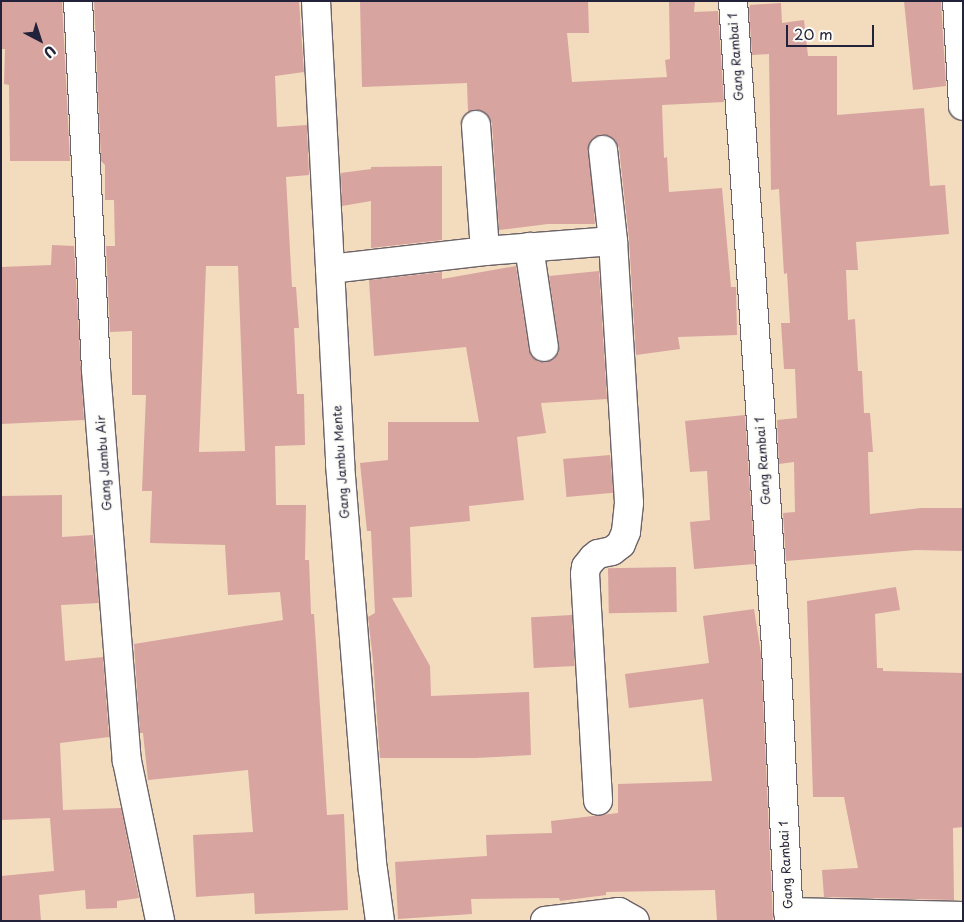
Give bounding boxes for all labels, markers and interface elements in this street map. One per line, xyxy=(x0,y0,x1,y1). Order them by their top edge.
street label: Gang Rambai 1 xyxy=(726,12,746,102)
north arrow xyxy=(15,15,65,65)
scale bar xyxy=(789,15,876,47)
text: 20 m xyxy=(794,22,833,45)
text: U xyxy=(39,40,61,63)
street label: Gang Jambu Mente xyxy=(330,404,352,520)
street label: Gang Jambu Air xyxy=(93,415,115,511)
street label: Gang Rambai 1 xyxy=(753,416,773,506)
street label: Gang Rambai 1 xyxy=(776,820,796,910)

